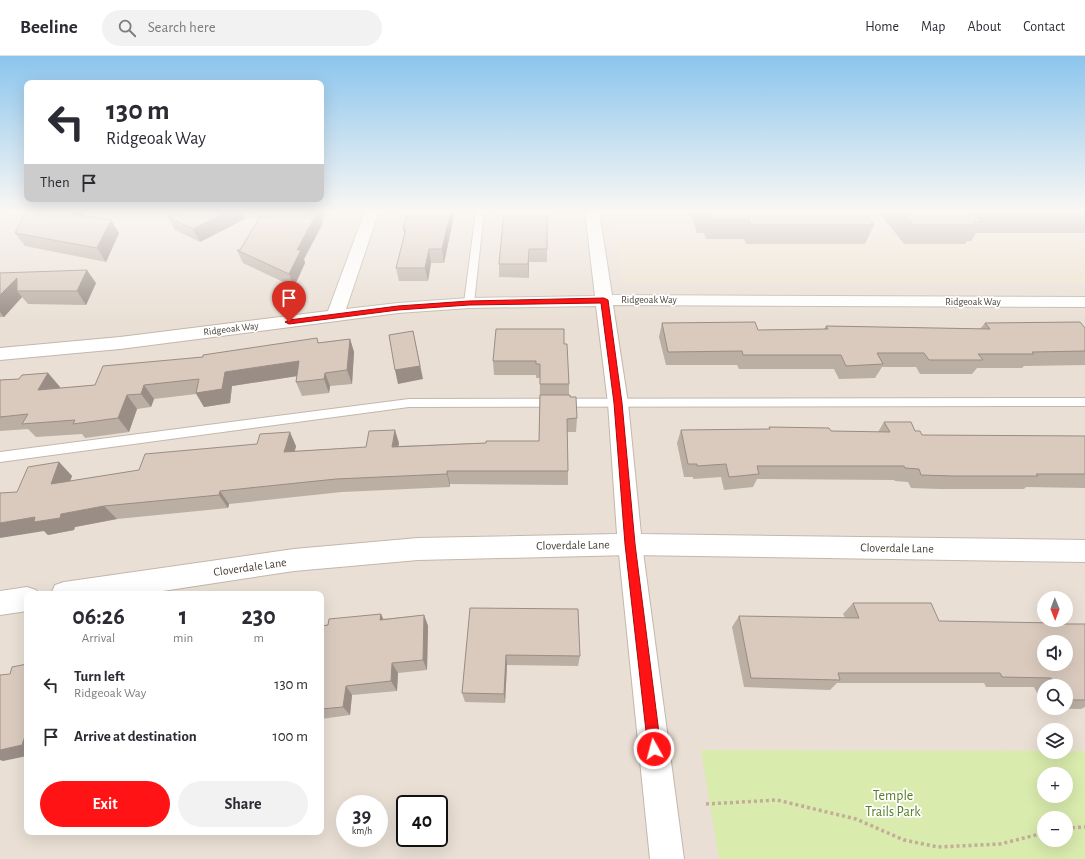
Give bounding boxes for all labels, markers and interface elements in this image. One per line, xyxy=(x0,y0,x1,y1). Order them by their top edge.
search box xyxy=(102,10,382,46)
icon: search xyxy=(116,17,138,39)
text: Beeline xyxy=(20,18,78,37)
text: Search here xyxy=(148,20,216,35)
text: Home xyxy=(865,20,899,34)
text: Map xyxy=(921,20,945,34)
text: About xyxy=(967,20,1001,34)
text: Contact xyxy=(1023,20,1065,34)
icon: left xyxy=(40,96,92,148)
text: 130 m xyxy=(106,97,170,125)
text: Ridgeoak Way xyxy=(106,130,206,148)
icon: arrive xyxy=(78,172,100,194)
text: Then xyxy=(40,175,70,190)
pin xyxy=(272,281,306,322)
icon: arrive xyxy=(278,287,300,309)
street label: Ridgeoak Way xyxy=(621,295,677,305)
street label: Ridgeoak Way xyxy=(945,297,1001,307)
street label: Ridgeoak Way xyxy=(203,321,260,337)
street label: Cloverdale Lane xyxy=(536,538,610,552)
street label: Cloverdale Lane xyxy=(860,541,934,555)
street label: Cloverdale Lane xyxy=(213,556,287,578)
north arrow xyxy=(1037,591,1073,627)
map controls xyxy=(1037,591,1073,847)
text: 06:26 xyxy=(72,605,125,629)
text: 1 xyxy=(179,605,187,629)
text: 230 xyxy=(242,605,276,629)
text: Arrival xyxy=(82,632,115,645)
text: min xyxy=(173,632,193,645)
text: m xyxy=(253,632,264,645)
button: sound xyxy=(1037,635,1073,671)
text: Turn left xyxy=(74,669,125,684)
icon: left xyxy=(40,674,62,696)
text: 130 m xyxy=(274,677,308,692)
button: search xyxy=(1037,679,1073,715)
text: Ridgeoak Way xyxy=(74,687,146,700)
button: layers xyxy=(1037,723,1073,759)
icon: arrive xyxy=(40,726,62,748)
position arrow xyxy=(633,728,675,770)
text: Arrive at destination xyxy=(74,729,197,744)
text: 100 m xyxy=(273,729,308,744)
button: + xyxy=(1037,767,1073,803)
button: Exit xyxy=(40,781,170,827)
button: Share xyxy=(178,781,308,827)
park label: Temple Trails Park xyxy=(865,789,921,819)
speed limit sign: 40 xyxy=(396,795,448,847)
text: 39 xyxy=(353,806,371,826)
button: − xyxy=(1037,811,1073,847)
text: km/h xyxy=(352,826,372,836)

